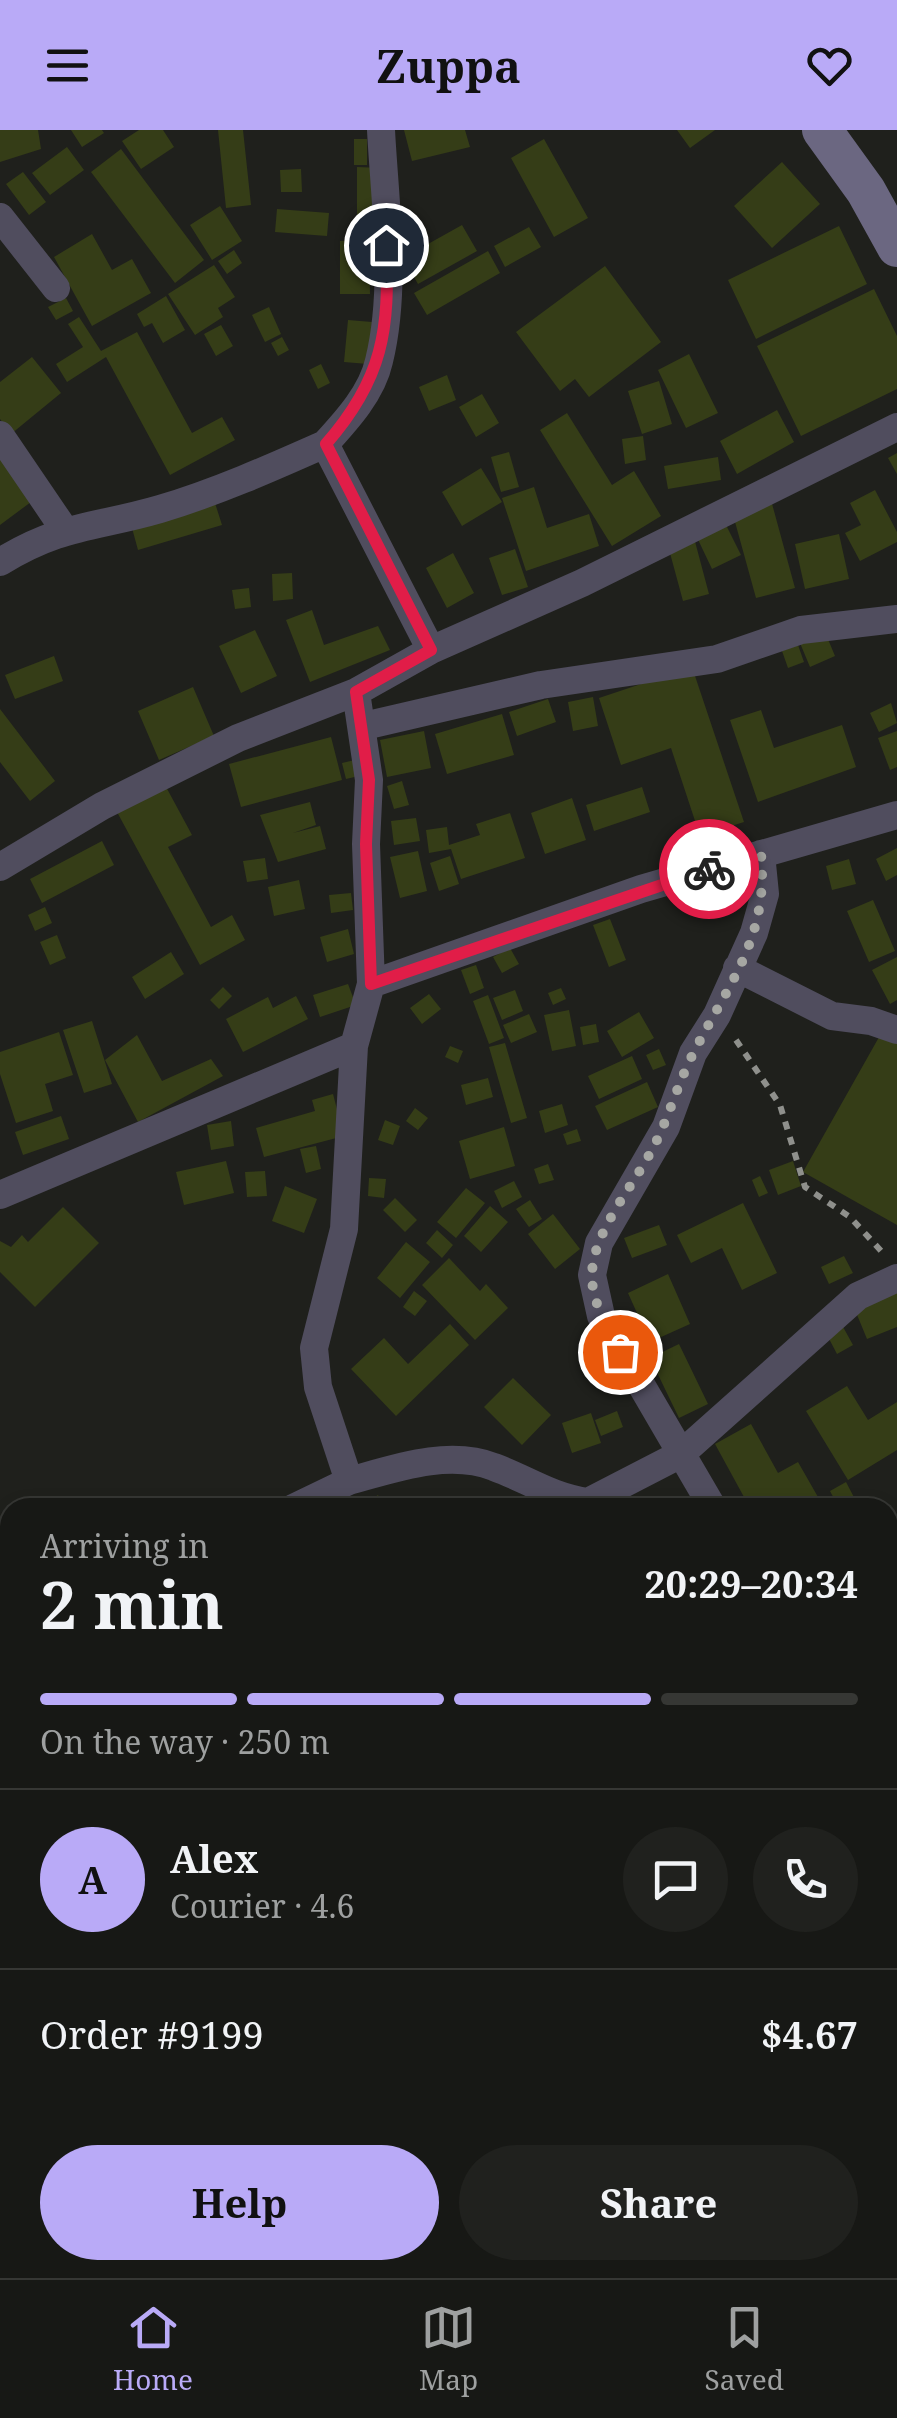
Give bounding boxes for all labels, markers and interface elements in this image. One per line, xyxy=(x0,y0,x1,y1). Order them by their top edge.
text: Zuppa xyxy=(376,35,521,96)
icon: menu xyxy=(40,38,95,93)
icon: heart xyxy=(802,38,857,93)
pin xyxy=(344,203,429,288)
icon: home xyxy=(359,218,414,273)
courier xyxy=(659,819,759,919)
icon: bike xyxy=(682,842,737,897)
pin xyxy=(578,1310,663,1395)
icon: bag xyxy=(593,1325,648,1380)
text: Arriving in xyxy=(40,1524,209,1567)
text: 20:29–20:34 xyxy=(644,1557,858,1609)
text: 2 min xyxy=(40,1560,224,1648)
text: On the way · 250 m xyxy=(40,1720,330,1763)
button: chat xyxy=(623,1827,728,1932)
button: phone xyxy=(753,1827,858,1932)
text: Alex xyxy=(170,1832,258,1884)
text: A xyxy=(78,1853,107,1905)
text: Courier · 4.6 xyxy=(170,1884,354,1927)
text: Order #9199 xyxy=(40,2008,264,2060)
text: $4.67 xyxy=(761,2008,858,2060)
button: Help xyxy=(40,2145,439,2260)
button: Share xyxy=(459,2145,858,2260)
tab: Home xyxy=(113,2300,193,2398)
tab: Map xyxy=(419,2300,478,2398)
tab: Saved xyxy=(705,2300,784,2398)

